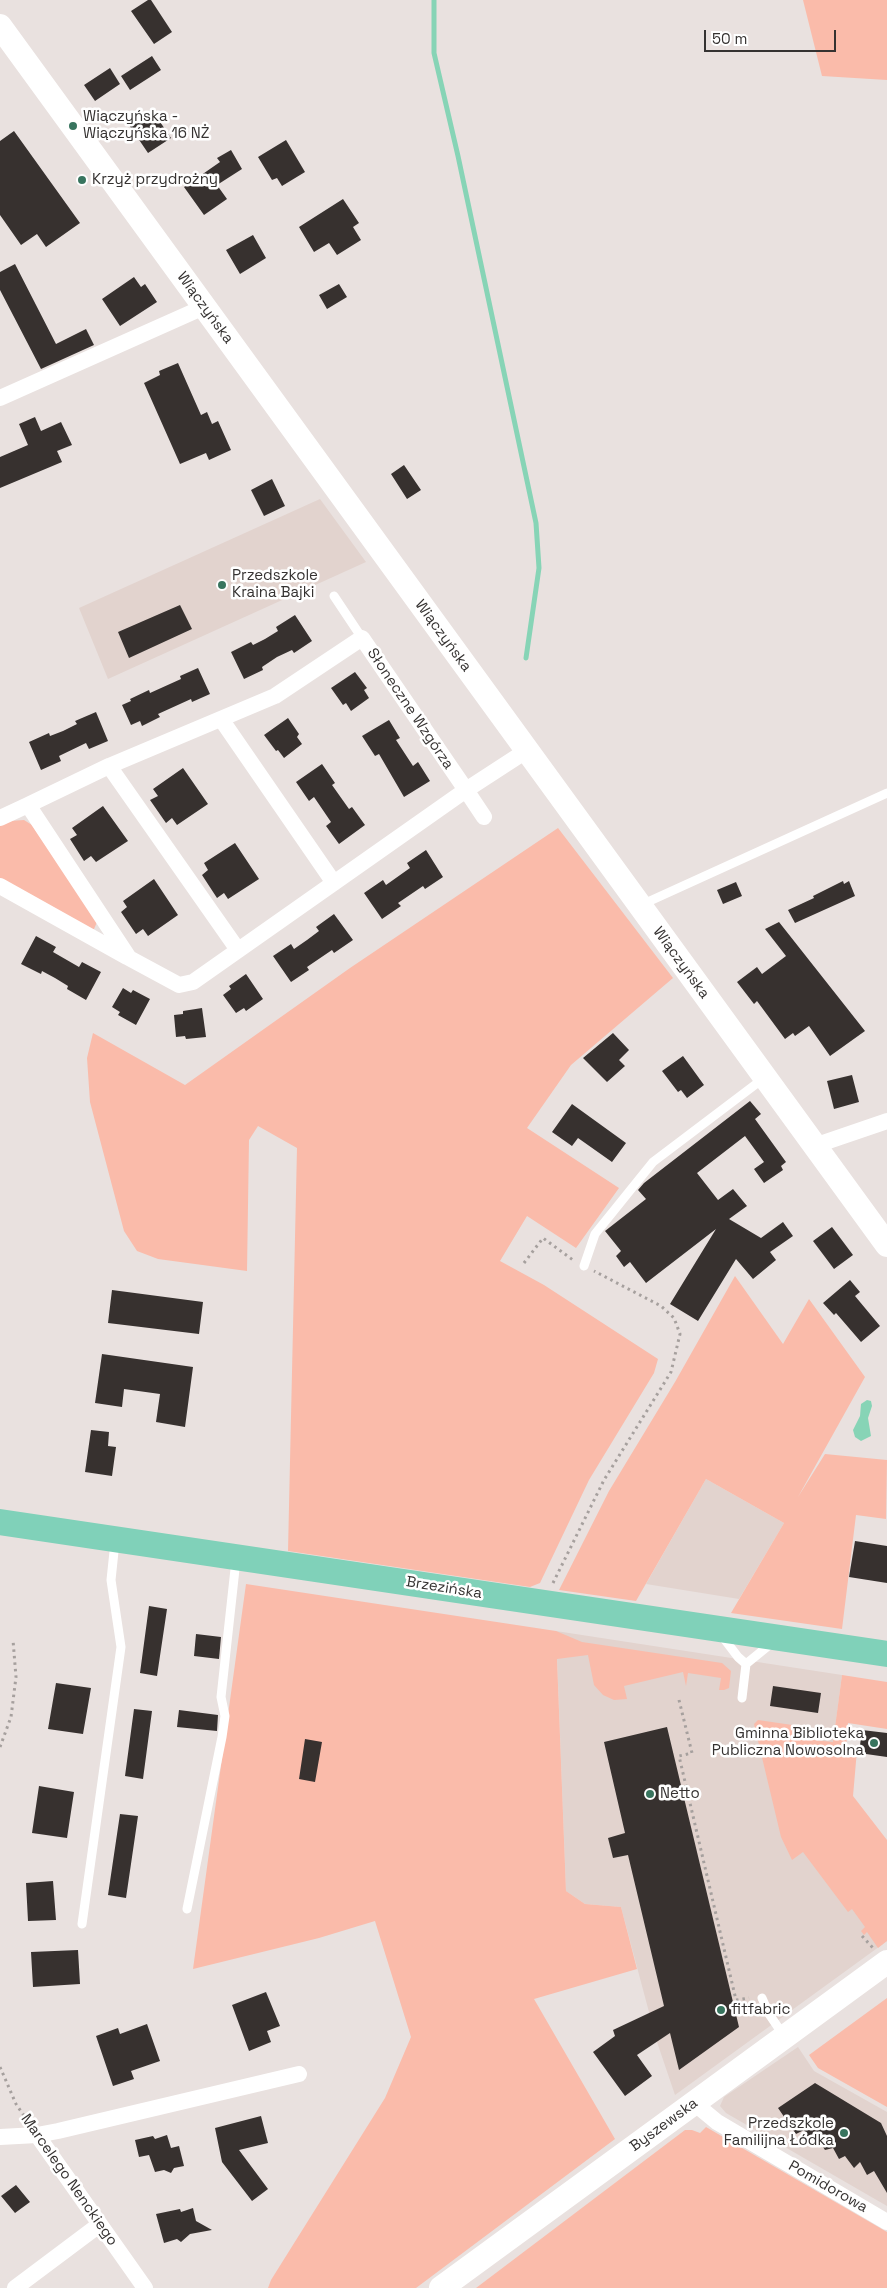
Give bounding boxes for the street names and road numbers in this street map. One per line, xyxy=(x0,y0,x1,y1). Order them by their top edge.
street label: Wiączyńska xyxy=(173,269,237,347)
street label: Wiączyńska xyxy=(411,597,475,675)
street label: Słoneczne Wzgórza xyxy=(363,645,457,773)
street label: Wiączyńska xyxy=(649,924,713,1002)
street label: Brzezińska xyxy=(405,1573,483,1603)
street label: Byszewska xyxy=(627,2094,701,2156)
street label: Marcelego Nenckiego xyxy=(17,2111,121,2249)
street label: Pomidorowa xyxy=(785,2157,871,2217)

